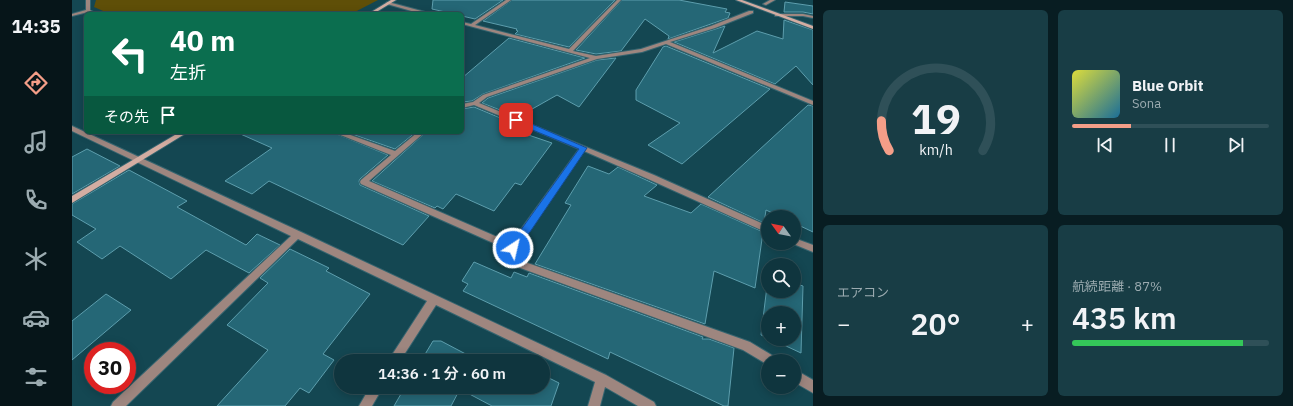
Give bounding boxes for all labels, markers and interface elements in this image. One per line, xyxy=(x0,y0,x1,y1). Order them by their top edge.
text: 14:35 xyxy=(11,15,61,38)
text: 40 m xyxy=(170,22,235,59)
icon: left xyxy=(104,28,156,80)
text: 左折 xyxy=(170,61,206,84)
icon: directions xyxy=(22,69,50,97)
text: Blue Orbit xyxy=(1132,76,1203,95)
text: 19 xyxy=(911,90,960,144)
text: Sona xyxy=(1132,95,1161,112)
pin xyxy=(499,103,533,137)
icon: arrive xyxy=(157,104,179,126)
text: その先 xyxy=(104,107,149,126)
icon: arrive xyxy=(505,109,527,131)
icon: music xyxy=(22,128,50,156)
icon: previous xyxy=(1094,134,1116,156)
icon: pause xyxy=(1159,134,1181,156)
icon: next xyxy=(1225,134,1247,156)
text: km/h xyxy=(919,139,952,158)
icon: phone xyxy=(22,186,50,214)
north arrow xyxy=(761,210,801,250)
map controls xyxy=(761,210,801,394)
position arrow xyxy=(492,227,534,269)
icon: climate xyxy=(22,245,50,273)
button: search xyxy=(761,258,801,298)
text: 航続距離 · 87% xyxy=(1072,278,1162,295)
text: エアコン xyxy=(837,284,889,301)
text: 435 km xyxy=(1072,298,1177,337)
icon: car xyxy=(22,304,50,332)
text: 20° xyxy=(910,304,961,343)
button: + xyxy=(761,306,801,346)
text: − xyxy=(837,309,850,338)
text: + xyxy=(1021,309,1034,338)
speed limit sign: 30 xyxy=(84,342,136,394)
button: − xyxy=(761,354,801,394)
icon: filters xyxy=(22,363,50,391)
text: 14:36 · 1 分 · 60 m xyxy=(378,364,506,383)

